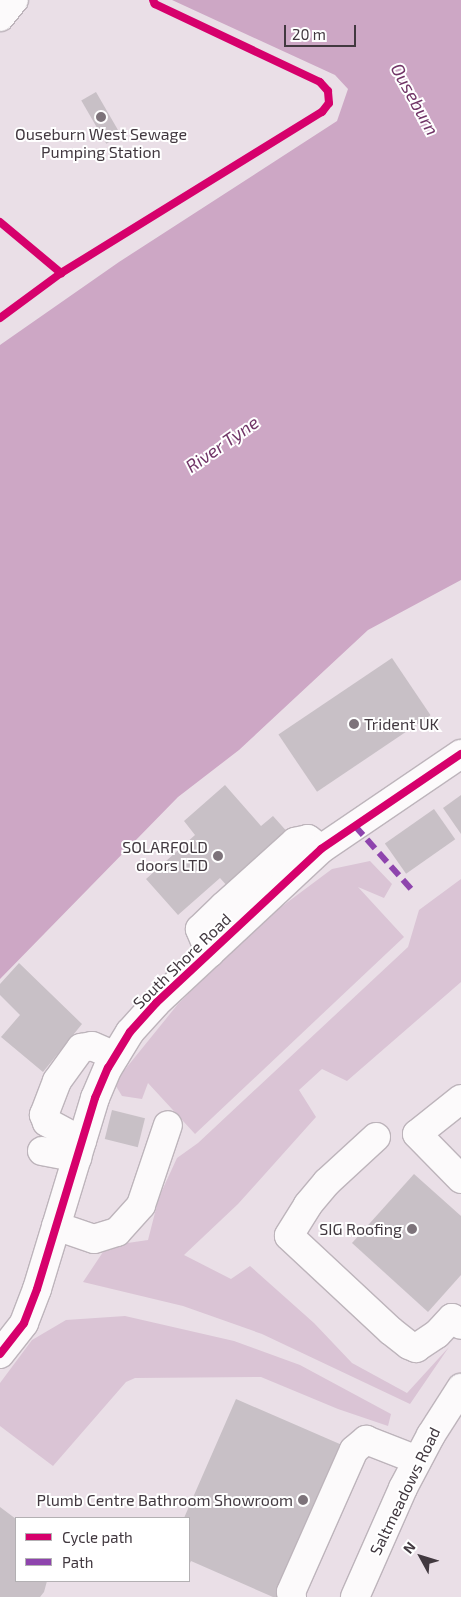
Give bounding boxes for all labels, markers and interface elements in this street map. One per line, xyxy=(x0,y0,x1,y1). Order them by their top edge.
scale bar xyxy=(286,15,358,47)
text: 20 m xyxy=(292,25,326,43)
water label: Ouseburn xyxy=(386,59,444,139)
marker: Ouseburn West Sewage Pumping Station xyxy=(95,111,107,123)
place label: Ouseburn West Sewage Pumping Station xyxy=(15,124,187,162)
water label: River Tyne xyxy=(181,411,263,477)
place label: Trident UK xyxy=(364,714,439,734)
marker: Trident UK xyxy=(348,718,360,730)
place label: SOLARFOLD doors LTD xyxy=(122,837,208,875)
marker: SOLARFOLD doors LTD xyxy=(212,850,224,862)
street label: South Shore Road xyxy=(129,909,235,1013)
place label: SIG Roofing xyxy=(319,1219,402,1239)
marker: SIG Roofing xyxy=(406,1223,418,1235)
street label: Saltmeadows Road xyxy=(366,1424,444,1558)
place label: Plumb Centre Bathroom Showroom xyxy=(37,1490,293,1510)
marker: Plumb Centre Bathroom Showroom xyxy=(297,1494,309,1506)
legend xyxy=(15,1517,190,1582)
text: Cycle path xyxy=(62,1528,133,1546)
north arrow xyxy=(396,1532,446,1582)
text: N xyxy=(399,1538,419,1557)
text: Path xyxy=(62,1553,93,1571)

